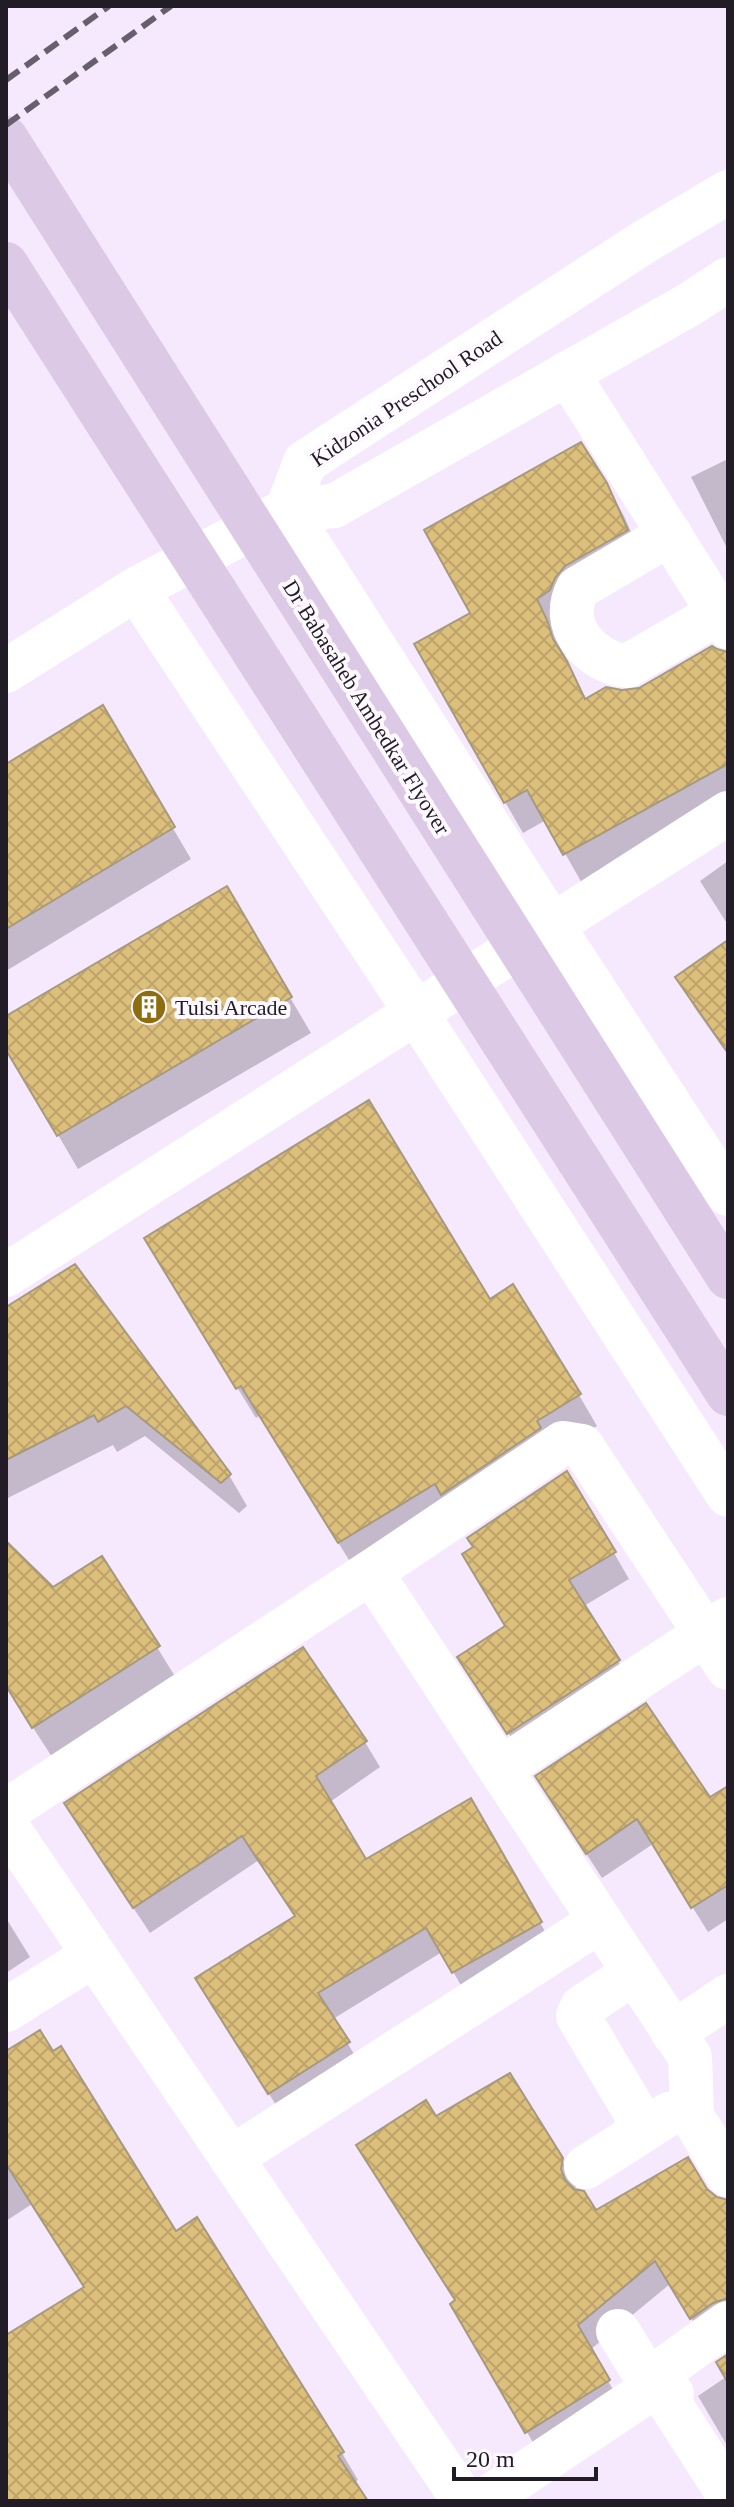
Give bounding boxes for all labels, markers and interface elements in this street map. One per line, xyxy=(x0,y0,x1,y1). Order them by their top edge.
street label: Kidzonia Preschool Road xyxy=(306,325,506,472)
street label: Dr Babasaheb Ambedkar Flyover xyxy=(278,576,456,840)
building icon: Tulsi Arcade xyxy=(130,988,168,1026)
place label: Tulsi Arcade xyxy=(175,995,287,1020)
scale bar xyxy=(454,2431,596,2481)
text: 20 m xyxy=(466,2446,515,2472)

